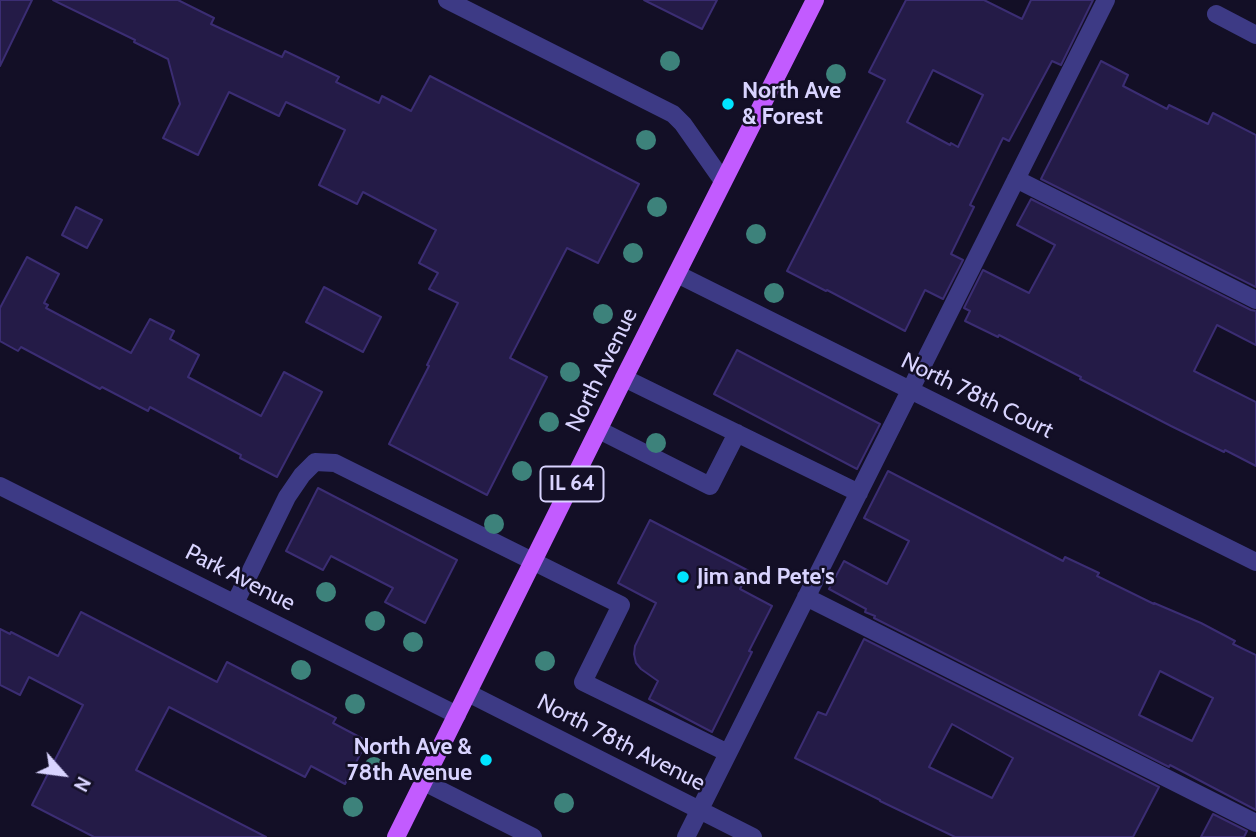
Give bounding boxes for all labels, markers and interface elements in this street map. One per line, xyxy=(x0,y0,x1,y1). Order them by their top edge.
place label: North Ave & Forest xyxy=(742,77,841,131)
marker: North Ave & Forest xyxy=(720,96,736,112)
street label: North Avenue xyxy=(560,304,644,436)
street label: North 78th Court xyxy=(897,347,1057,445)
road number: IL 64 xyxy=(540,466,604,502)
street label: Park Avenue xyxy=(180,539,300,617)
place label: Jim and Pete's xyxy=(697,563,835,591)
marker: Jim and Pete's xyxy=(675,569,691,585)
street label: North 78th Avenue xyxy=(532,689,710,797)
place label: North Ave & 78th Avenue xyxy=(347,733,472,787)
north arrow xyxy=(28,739,98,809)
marker: North Ave & 78th Avenue xyxy=(478,752,494,768)
text: N xyxy=(69,773,95,795)

